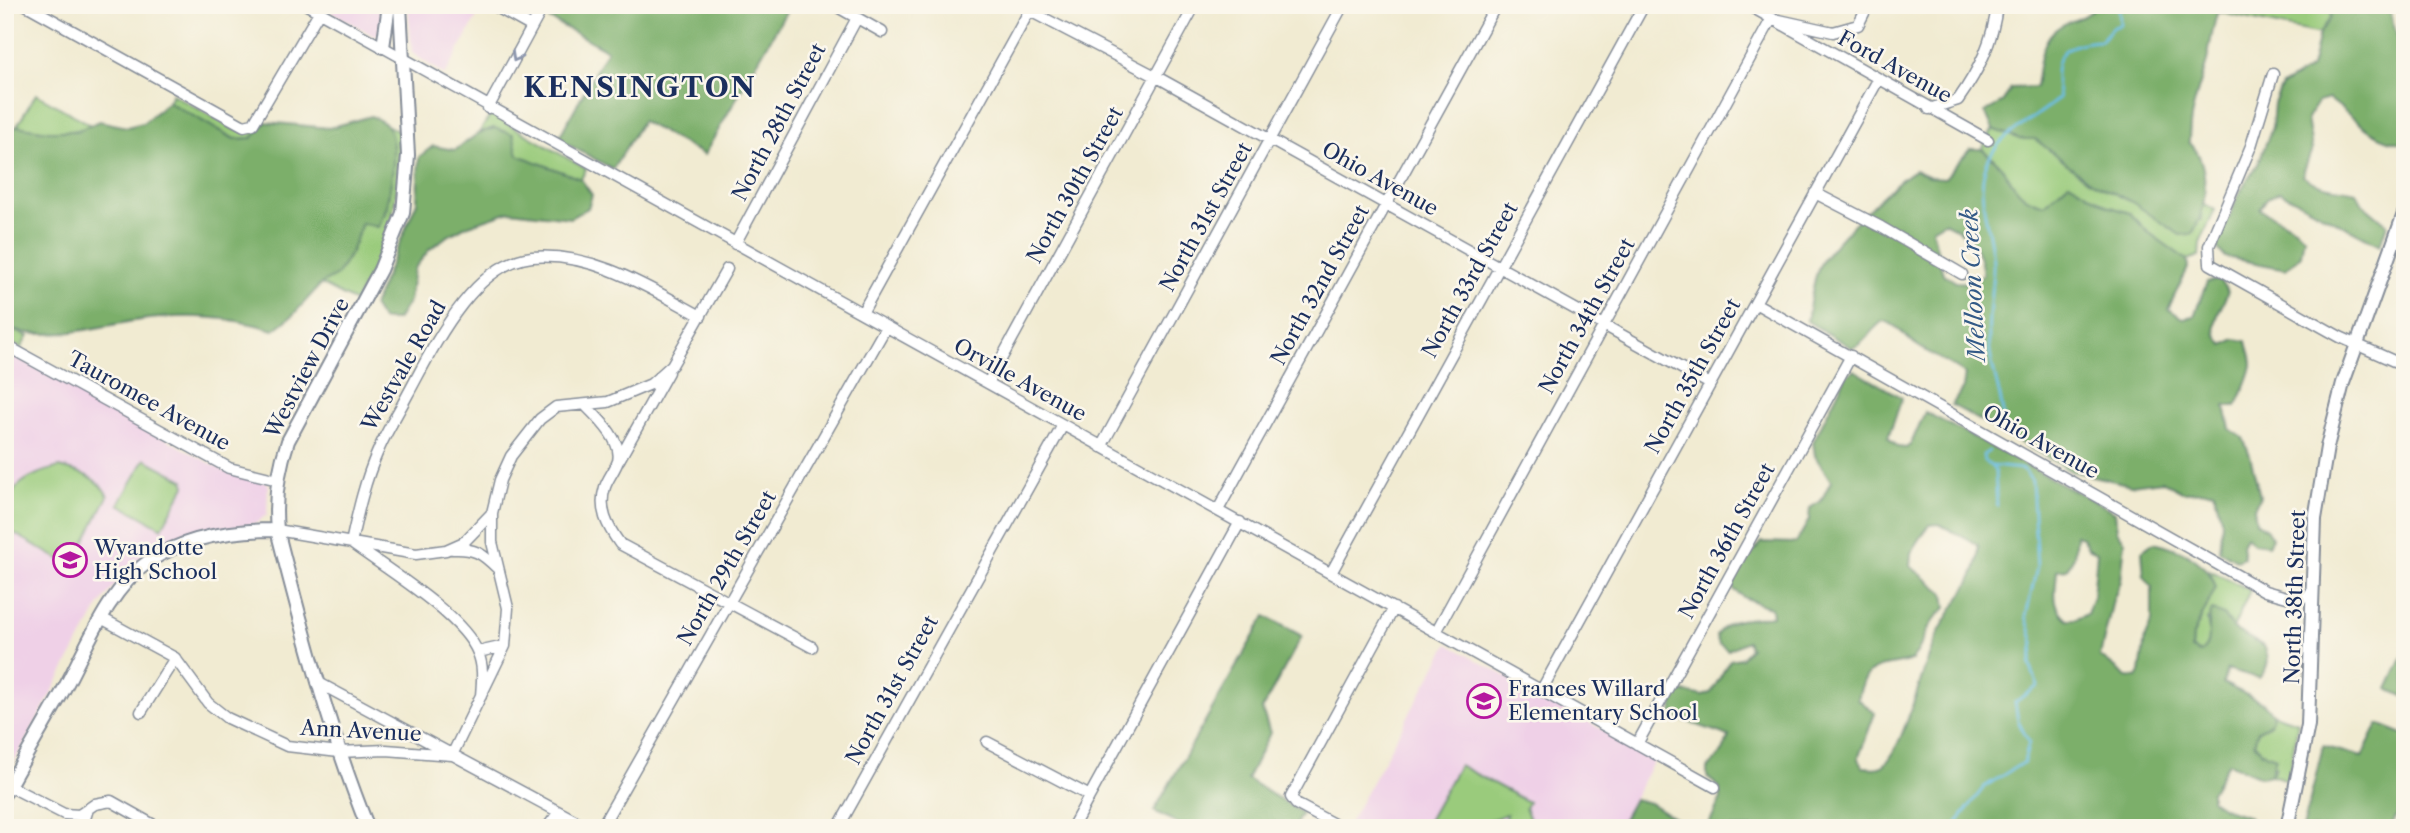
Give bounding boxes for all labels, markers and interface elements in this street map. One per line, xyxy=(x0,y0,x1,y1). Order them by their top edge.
street label: Ford Avenue xyxy=(1834,25,1957,108)
street label: North 28th Street xyxy=(726,38,831,205)
one-way arrow xyxy=(511,49,524,62)
district label: KENSINGTON xyxy=(523,70,757,104)
street label: North 30th Street xyxy=(1021,102,1128,267)
street label: Ohio Avenue xyxy=(1318,136,1443,221)
street label: North 31st Street xyxy=(1154,137,1257,296)
street label: North 33rd Street xyxy=(1416,197,1523,362)
street label: North 32nd Street xyxy=(1265,200,1374,369)
water label: Melloon Creek xyxy=(1955,208,1991,365)
street label: North 34th Street xyxy=(1533,233,1640,398)
street label: Westview Drive xyxy=(259,293,354,443)
street label: North 35th Street xyxy=(1640,293,1746,458)
street label: Westvale Road xyxy=(356,296,451,436)
street label: Orville Avenue xyxy=(950,333,1091,426)
street label: Tauromee Avenue xyxy=(64,346,235,456)
street label: Ohio Avenue xyxy=(1979,399,2104,484)
street label: North 36th Street xyxy=(1673,458,1780,623)
street label: North 29th Street xyxy=(672,485,781,650)
street label: North 38th Street xyxy=(2279,509,2310,685)
place label: Wyandotte High School xyxy=(93,535,217,584)
school or university icon: Wyandotte High School xyxy=(51,541,89,579)
street label: North 31st Street xyxy=(840,610,943,769)
place label: Frances Willard Elementary School xyxy=(1508,676,1698,725)
school or university icon: Frances Willard Elementary School xyxy=(1465,682,1503,720)
street label: Ann Avenue xyxy=(299,715,422,746)

